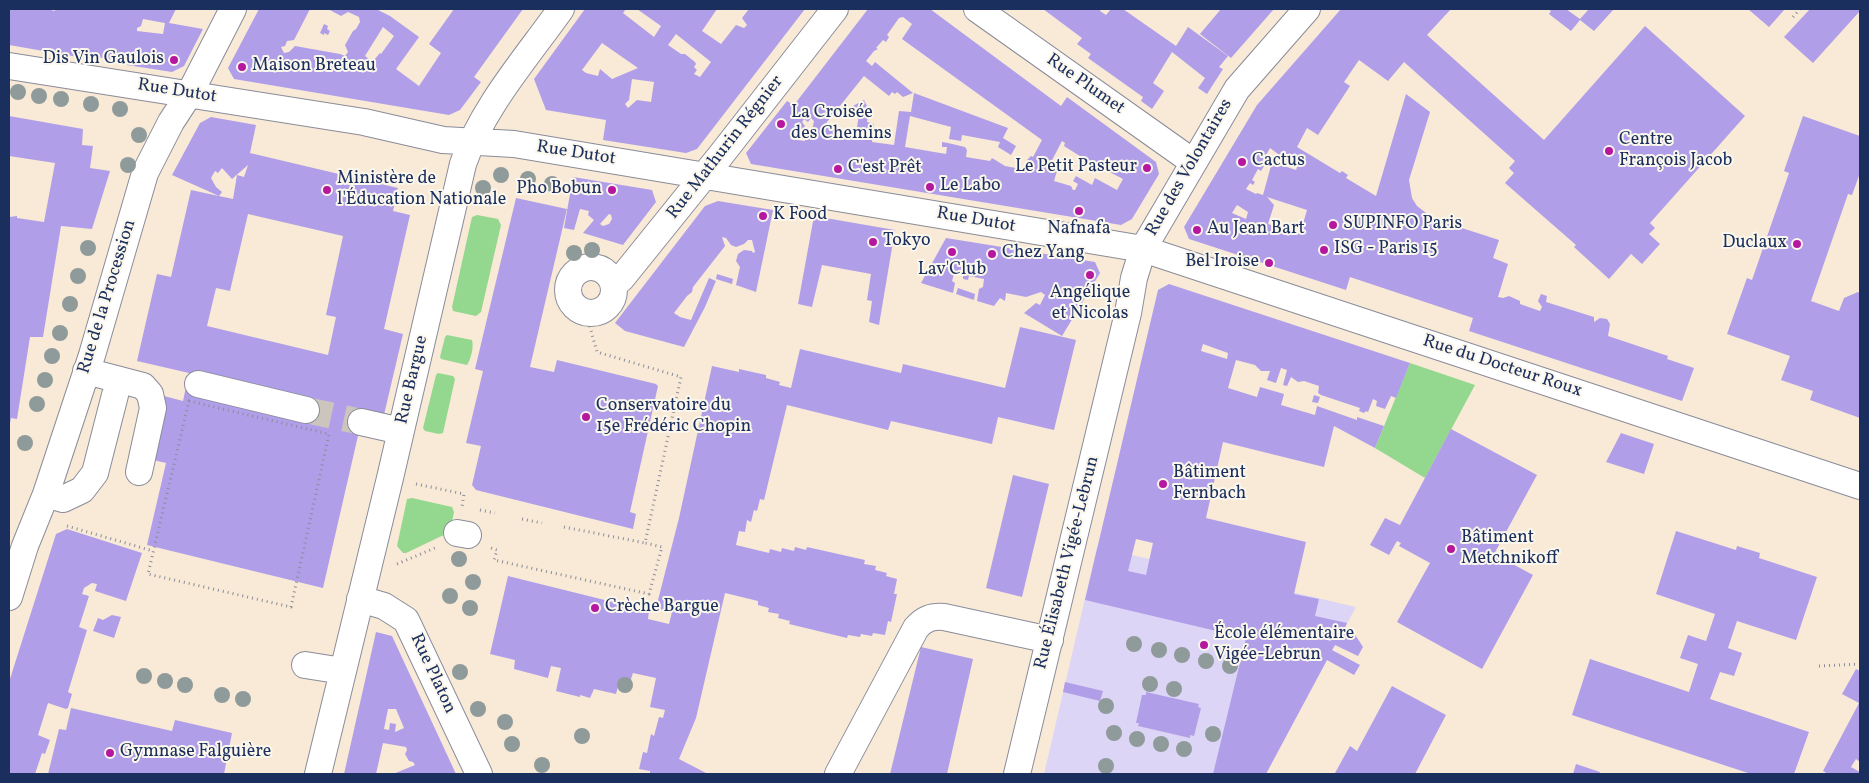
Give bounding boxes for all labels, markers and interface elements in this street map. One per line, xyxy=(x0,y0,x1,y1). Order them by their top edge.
place label: Dis Vin Gaulois xyxy=(43,49,164,71)
street label: Rue Plumet xyxy=(1041,50,1129,120)
marker: Dis Vin Gaulois xyxy=(168,54,180,66)
place label: Maison Breteau xyxy=(252,56,376,78)
marker: Maison Breteau xyxy=(236,61,248,73)
street label: Rue Mathurin Régnier xyxy=(663,72,789,224)
street label: Rue Dutot xyxy=(136,75,218,109)
street label: Rue des Volontaires xyxy=(1142,96,1238,240)
place label: La Croisée des Chemins xyxy=(791,103,892,146)
marker: La Croisée des Chemins xyxy=(775,118,787,130)
place label: Centre François Jacob xyxy=(1619,130,1732,172)
street label: Rue Dutot xyxy=(535,137,617,171)
marker: Centre François Jacob xyxy=(1603,145,1615,157)
place label: Cactus xyxy=(1252,151,1305,173)
marker: Cactus xyxy=(1236,156,1248,168)
place label: Le Petit Pasteur xyxy=(1015,157,1137,179)
place label: C'est Prêt xyxy=(848,158,922,180)
marker: Le Petit Pasteur xyxy=(1141,162,1153,174)
marker: C'est Prêt xyxy=(832,163,844,175)
place label: Ministère de l'Éducation Nationale xyxy=(337,169,506,212)
place label: Le Labo xyxy=(940,176,1001,198)
place label: Pho Bobun xyxy=(516,179,602,201)
marker: Le Labo xyxy=(924,181,936,193)
marker: Ministère de l'Éducation Nationale xyxy=(321,184,333,196)
marker: Pho Bobun xyxy=(606,184,618,196)
street label: Rue Dutot xyxy=(935,203,1017,239)
place label: K Food xyxy=(773,205,827,227)
marker: Nafnafa xyxy=(1073,205,1085,217)
marker: K Food xyxy=(757,210,769,222)
place label: SUPINFO Paris xyxy=(1343,214,1462,236)
street label: Rue de la Procession xyxy=(74,217,142,377)
place label: Nafnafa xyxy=(1047,219,1111,241)
place label: Au Jean Bart xyxy=(1207,219,1305,241)
marker: SUPINFO Paris xyxy=(1327,219,1339,231)
marker: Au Jean Bart xyxy=(1191,224,1203,236)
place label: Tokyo xyxy=(883,231,931,253)
place label: Duclaux xyxy=(1722,233,1787,255)
marker: Tokyo xyxy=(867,236,879,248)
marker: Duclaux xyxy=(1791,238,1803,250)
place label: ISG - Paris 15 xyxy=(1334,239,1438,261)
place label: Chez Yang xyxy=(1002,243,1085,265)
marker: ISG - Paris 15 xyxy=(1318,244,1330,256)
marker: Lav'Club xyxy=(946,246,958,258)
marker: Chez Yang xyxy=(986,248,998,260)
place label: Bel Iroise xyxy=(1185,252,1259,274)
marker: Bel Iroise xyxy=(1263,257,1275,269)
place label: Lav'Club xyxy=(918,260,986,282)
marker: Angélique et Nicolas xyxy=(1084,269,1096,281)
place label: Angélique et Nicolas xyxy=(1050,283,1130,326)
street label: Rue du Docteur Roux xyxy=(1420,331,1584,403)
street label: Rue Bargue xyxy=(392,334,434,426)
place label: Conservatoire du 15e Frédéric Chopin xyxy=(596,396,751,438)
marker: Conservatoire du 15e Frédéric Chopin xyxy=(580,411,592,423)
street label: Rue Élisabeth Vigée-Lebrun xyxy=(1031,454,1105,672)
place label: Bâtiment Fernbach xyxy=(1173,463,1246,506)
marker: Bâtiment Fernbach xyxy=(1157,478,1169,490)
place label: Bâtiment Metchnikoff xyxy=(1461,528,1558,570)
marker: Bâtiment Metchnikoff xyxy=(1445,543,1457,555)
place label: Crèche Bargue xyxy=(605,597,719,619)
marker: Crèche Bargue xyxy=(589,602,601,614)
place label: École élémentaire Vigée-Lebrun xyxy=(1214,624,1354,666)
street label: Rue Platon xyxy=(404,631,460,717)
marker: École élémentaire Vigée-Lebrun xyxy=(1198,639,1210,651)
place label: Gymnase Falguière xyxy=(120,742,271,764)
marker: Gymnase Falguière xyxy=(104,747,116,759)

